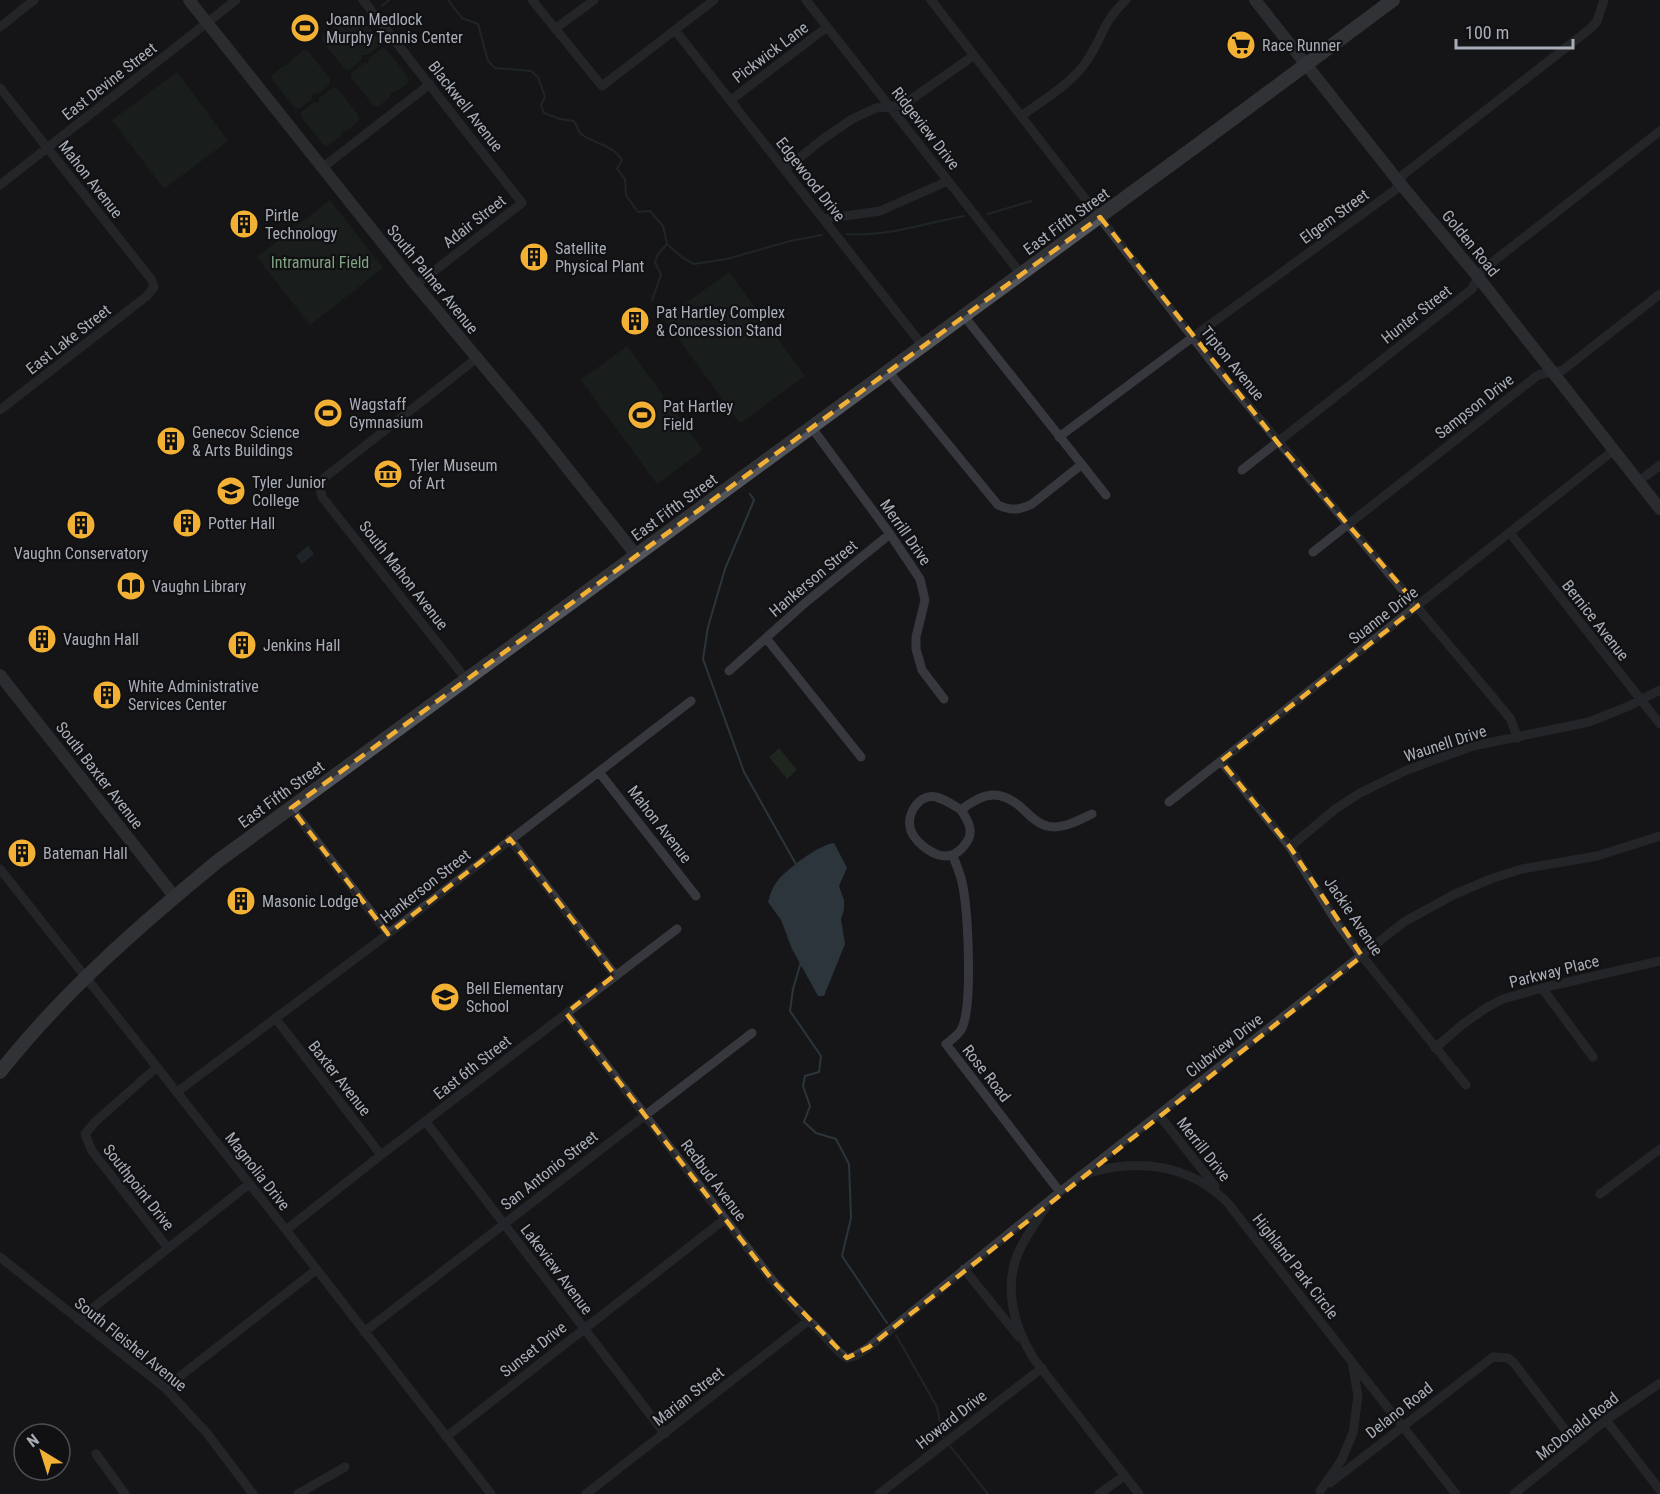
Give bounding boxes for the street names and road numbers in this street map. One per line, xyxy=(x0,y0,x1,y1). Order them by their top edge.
street label: Pickwick Lane xyxy=(729,18,812,87)
street label: East Devine Street xyxy=(58,38,161,124)
street label: Blackwell Avenue xyxy=(424,57,507,155)
street label: Ridgeview Drive xyxy=(888,83,964,173)
street label: Edgewood Drive xyxy=(772,134,849,225)
street label: Mahon Avenue xyxy=(54,137,127,222)
street label: East Fifth Street xyxy=(1020,184,1113,259)
street label: Elgem Street xyxy=(1296,185,1373,248)
street label: Adair Street xyxy=(439,191,510,252)
street label: Golden Road xyxy=(1438,206,1503,280)
street label: South Palmer Avenue xyxy=(383,221,482,338)
street label: Hunter Street xyxy=(1377,281,1455,348)
street label: East Lake Street xyxy=(22,300,115,378)
street label: Tipton Avenue xyxy=(1197,322,1268,404)
street label: Sampson Drive xyxy=(1431,370,1517,443)
street label: East Fifth Street xyxy=(628,470,721,545)
street label: Merrill Drive xyxy=(876,496,935,569)
street label: South Mahon Avenue xyxy=(355,517,452,634)
street label: Hankerson Street xyxy=(765,536,861,621)
street label: Bernice Avenue xyxy=(1558,576,1633,664)
street label: Suanne Drive xyxy=(1345,583,1422,648)
street label: South Baxter Avenue xyxy=(52,718,147,833)
street label: Waunell Drive xyxy=(1402,721,1489,766)
street label: East Fifth Street xyxy=(235,757,328,832)
street label: Mahon Avenue xyxy=(623,782,696,867)
street label: Hankerson Street xyxy=(377,845,474,927)
street label: Jackie Avenue xyxy=(1320,873,1387,959)
street label: Parkway Place xyxy=(1507,951,1601,992)
street label: Clubview Drive xyxy=(1182,1009,1267,1081)
street label: East 6th Street xyxy=(430,1031,515,1103)
street label: Baxter Avenue xyxy=(304,1037,375,1120)
street label: Rose Road xyxy=(958,1041,1015,1106)
street label: Merrill Drive xyxy=(1173,1114,1234,1185)
street label: San Antonio Street xyxy=(497,1127,602,1214)
street label: Magnolia Drive xyxy=(221,1128,294,1214)
street label: Redbud Avenue xyxy=(677,1136,750,1225)
street label: Southpoint Drive xyxy=(99,1140,178,1234)
street label: Highland Park Circle xyxy=(1249,1210,1343,1323)
street label: Lakeview Avenue xyxy=(517,1221,597,1318)
street label: South Fleishel Avenue xyxy=(71,1293,191,1395)
street label: Sunset Drive xyxy=(496,1318,570,1381)
street label: Marian Street xyxy=(649,1363,728,1430)
street label: Delano Road xyxy=(1362,1378,1436,1442)
street label: Howard Drive xyxy=(912,1386,990,1453)
street label: McDonald Road xyxy=(1532,1388,1622,1464)

